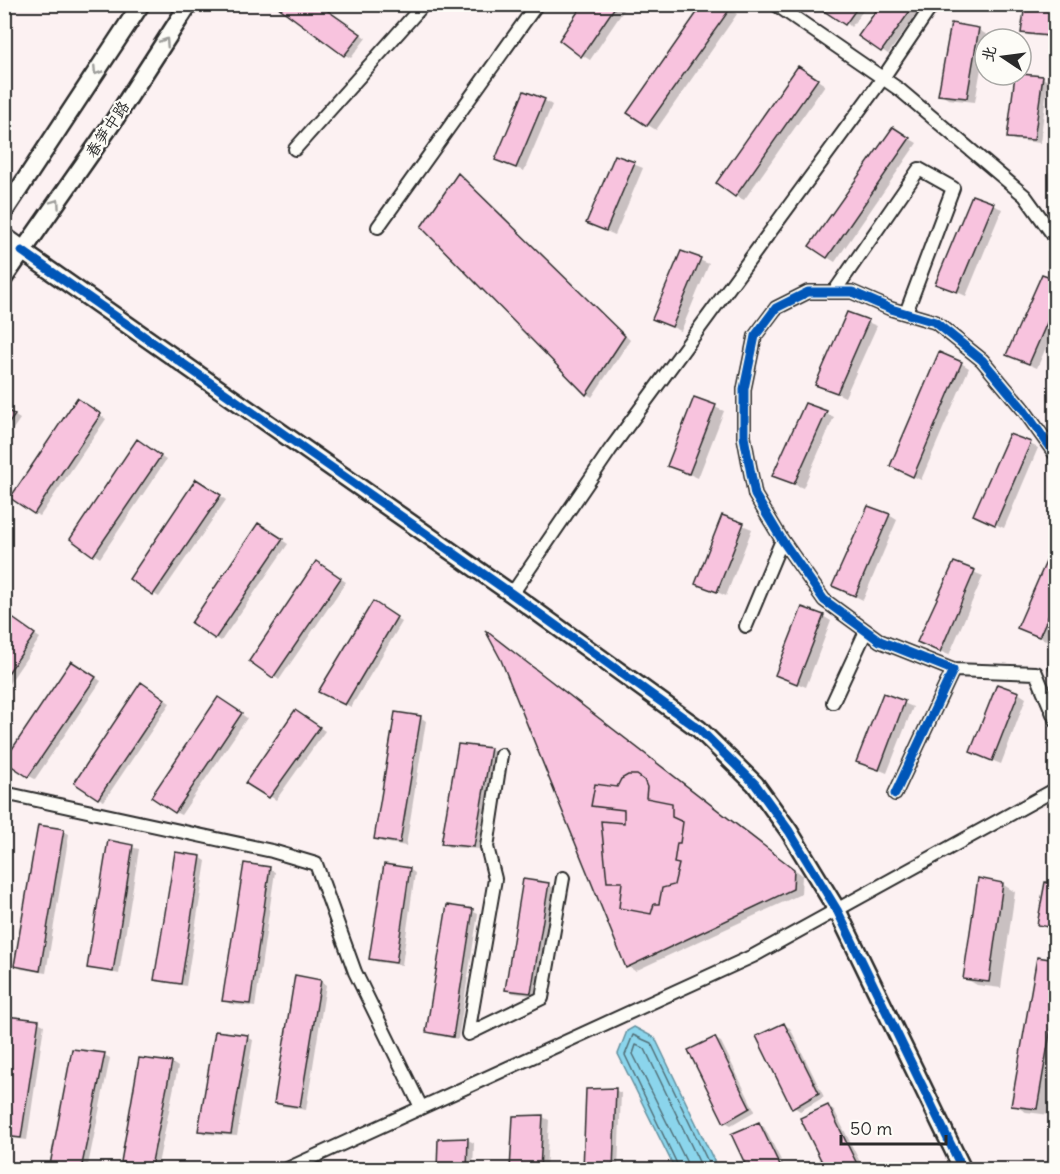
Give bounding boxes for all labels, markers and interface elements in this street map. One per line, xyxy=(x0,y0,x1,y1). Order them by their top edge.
north arrow xyxy=(973,27,1033,87)
one-way arrow xyxy=(158,38,170,48)
text: 北 xyxy=(977,44,1000,64)
one-way arrow xyxy=(93,65,105,75)
street label: 春笋中路 xyxy=(81,97,133,161)
one-way arrow xyxy=(49,199,60,210)
scale bar xyxy=(841,1108,946,1146)
text: 50 m xyxy=(850,1117,892,1140)

